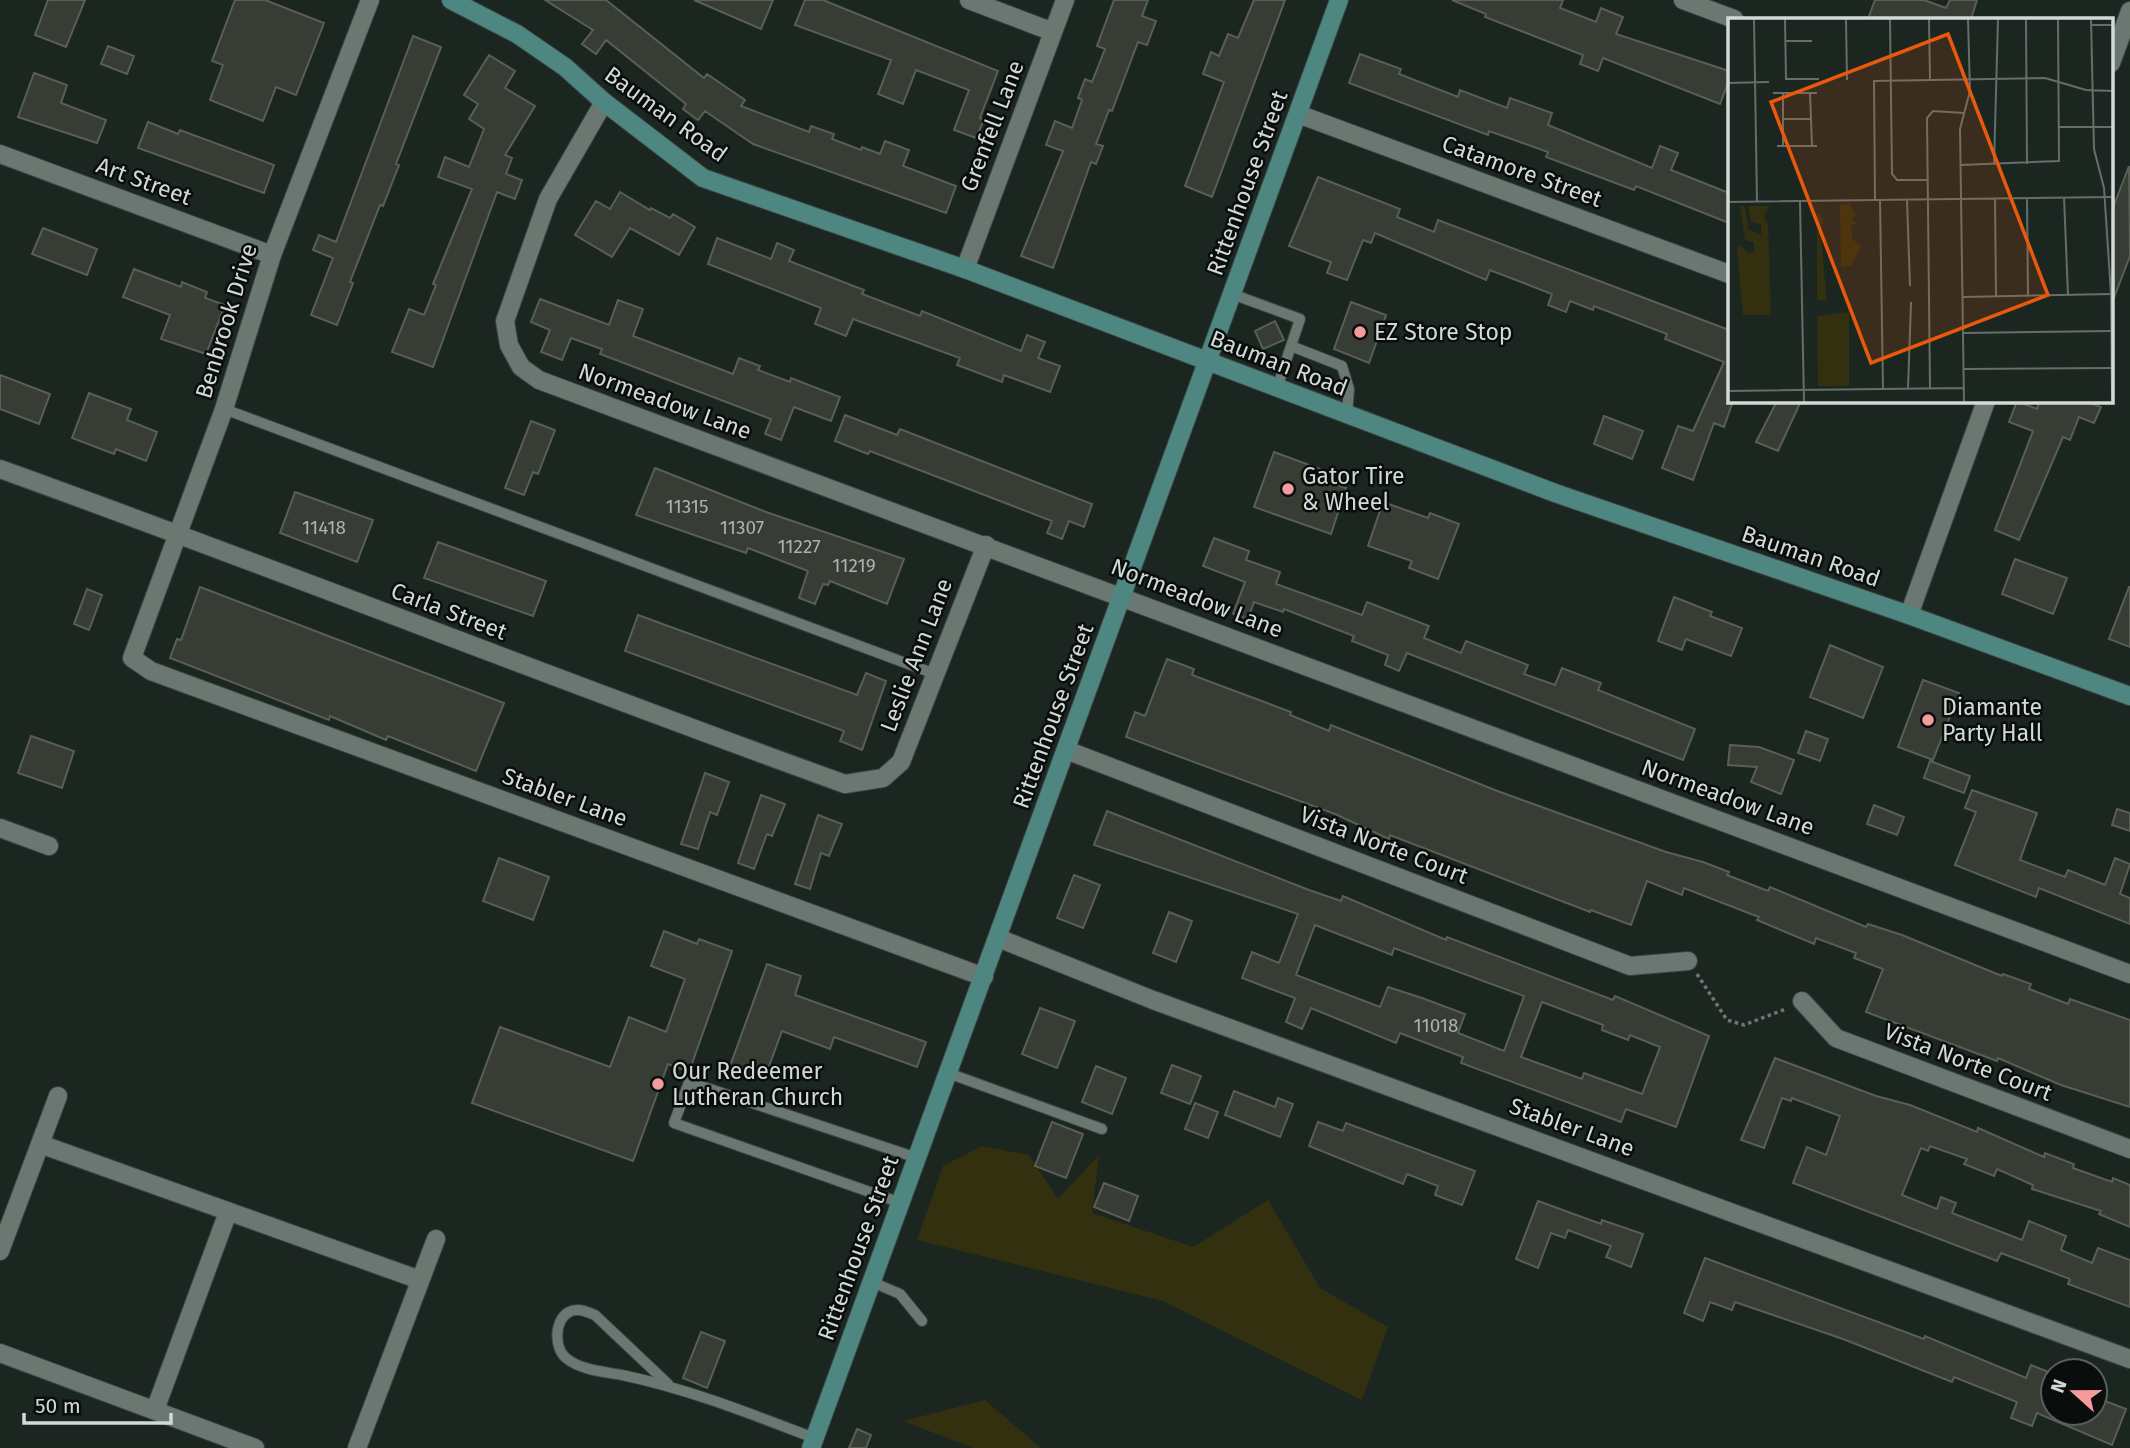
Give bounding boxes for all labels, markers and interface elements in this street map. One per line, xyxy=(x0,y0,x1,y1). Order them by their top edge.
inset map xyxy=(1728,18,2112,402)
street label: Grenfell Lane xyxy=(954,57,1030,195)
street label: Bauman Road xyxy=(599,60,733,168)
street label: Rittenhouse Street xyxy=(1201,86,1294,279)
street label: Catamore Street xyxy=(1438,129,1606,213)
street label: Art Street xyxy=(93,151,196,211)
street label: Benbrook Drive xyxy=(189,240,263,402)
place label: EZ Store Stop xyxy=(1374,318,1513,346)
street label: Bauman Road xyxy=(1206,324,1352,402)
marker: EZ Store Stop xyxy=(1352,324,1368,340)
street label: Normeadow Lane xyxy=(575,357,755,445)
place label: Gator Tire & Wheel xyxy=(1302,462,1405,516)
marker: Gator Tire & Wheel xyxy=(1280,481,1296,497)
house number: 11315 xyxy=(666,495,708,518)
house number: 11418 xyxy=(302,516,346,539)
house number: 11307 xyxy=(720,516,764,539)
street label: Bauman Road xyxy=(1738,519,1884,593)
house number: 11227 xyxy=(777,535,821,558)
street label: Normeadow Lane xyxy=(1107,552,1287,644)
house number: 11219 xyxy=(832,554,876,577)
street label: Leslie Ann Lane xyxy=(874,574,958,736)
street label: Carla Street xyxy=(387,576,511,646)
street label: Rittenhouse Street xyxy=(1007,619,1100,812)
place label: Diamante Party Hall xyxy=(1942,693,2043,747)
marker: Diamante Party Hall xyxy=(1920,712,1936,728)
street label: Normeadow Lane xyxy=(1638,753,1818,841)
street label: Stabler Lane xyxy=(499,761,631,833)
street label: Vista Norte Court xyxy=(1296,800,1473,890)
house number: 11018 xyxy=(1413,1014,1459,1037)
street label: Vista Norte Court xyxy=(1880,1017,2057,1107)
place label: Our Redeemer Lutheran Church xyxy=(672,1057,843,1111)
marker: Our Redeemer Lutheran Church xyxy=(650,1076,666,1092)
street label: Stabler Lane xyxy=(1506,1091,1638,1163)
street label: Rittenhouse Street xyxy=(812,1151,905,1344)
north arrow xyxy=(2039,1357,2109,1427)
text: N xyxy=(2046,1376,2072,1396)
scale bar xyxy=(24,1382,172,1426)
text: 50 m xyxy=(35,1393,81,1419)

